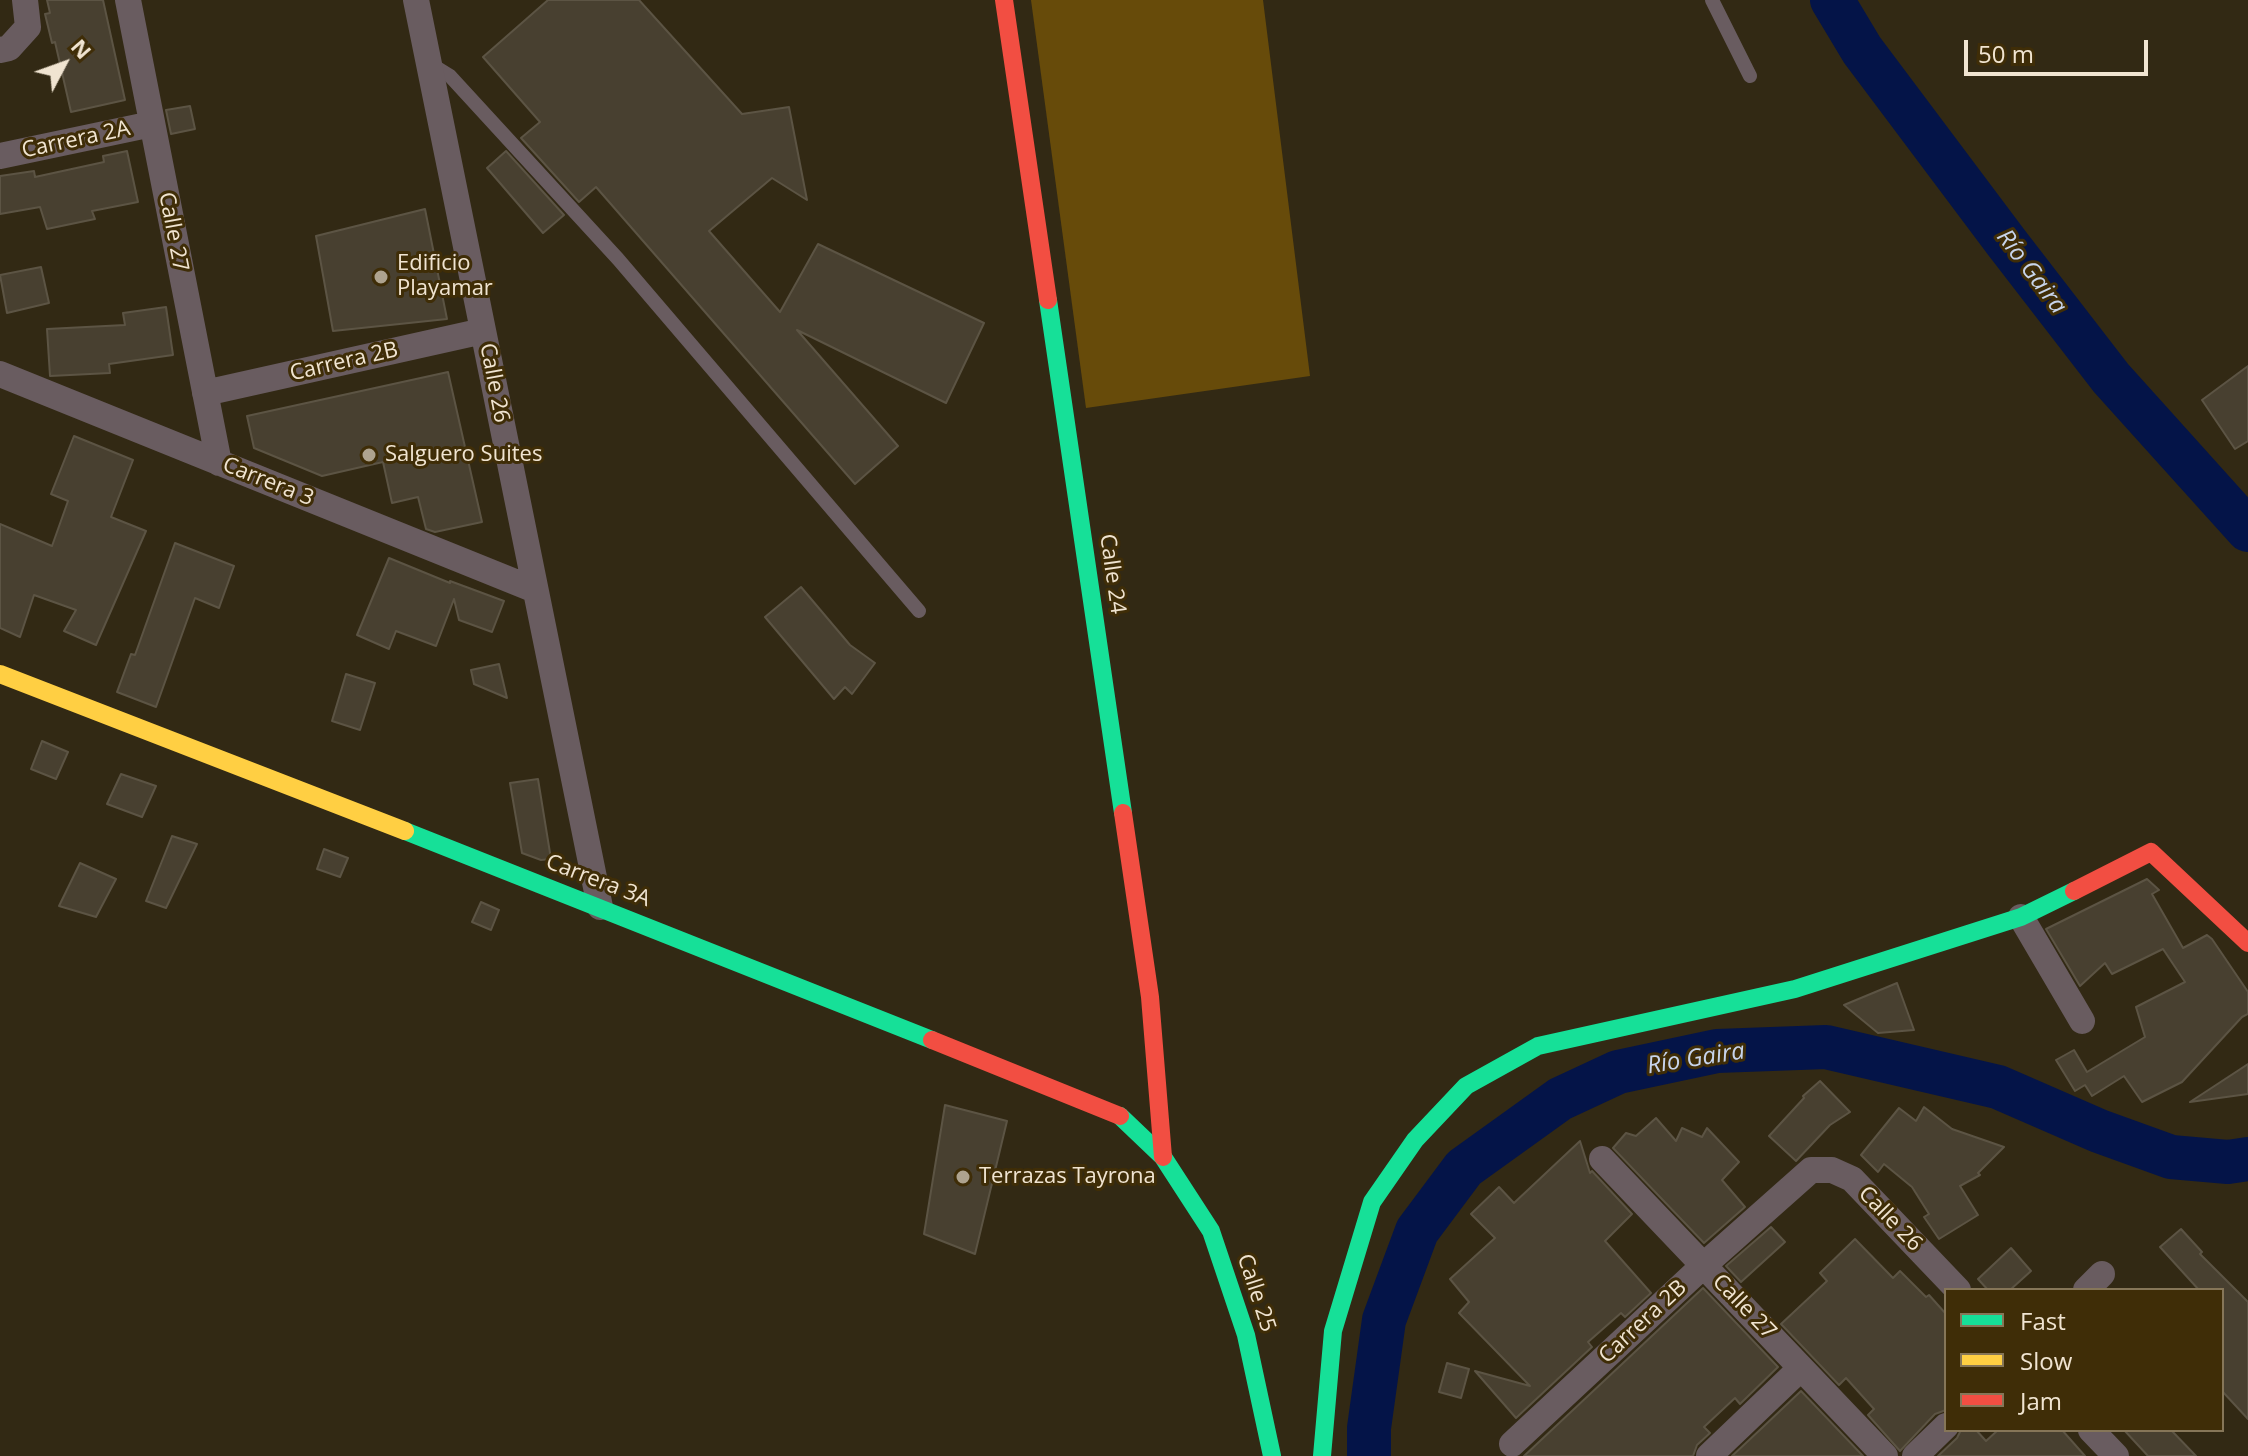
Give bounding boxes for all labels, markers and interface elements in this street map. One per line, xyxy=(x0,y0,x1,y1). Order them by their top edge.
north arrow xyxy=(24,24,104,104)
scale bar xyxy=(1968,24,2152,74)
text: N xyxy=(65,32,99,65)
text: 50 m xyxy=(1978,37,2034,70)
street label: Carrera 2A xyxy=(20,116,132,164)
street label: Calle 27 xyxy=(152,190,194,274)
water label: Río Gaira xyxy=(1990,224,2072,320)
place label: Edificio Playamar xyxy=(397,251,493,302)
marker: Edificio Playamar xyxy=(372,268,390,286)
street label: Carrera 2B xyxy=(287,337,401,387)
street label: Calle 26 xyxy=(473,341,515,425)
place label: Salguero Suites xyxy=(385,442,542,468)
marker: Salguero Suites xyxy=(360,446,378,464)
street label: Carrera 3 xyxy=(219,452,317,512)
street label: Calle 24 xyxy=(1093,532,1131,616)
street label: Carrera 3A xyxy=(542,849,654,913)
water label: Río Gaira xyxy=(1645,1037,1747,1081)
place label: Terrazas Tayrona xyxy=(979,1164,1156,1190)
marker: Terrazas Tayrona xyxy=(954,1168,972,1186)
street label: Calle 26 xyxy=(1853,1181,1927,1257)
street label: Calle 25 xyxy=(1231,1251,1281,1335)
street label: Calle 27 xyxy=(1707,1269,1781,1345)
street label: Carrera 2B xyxy=(1594,1275,1692,1369)
legend xyxy=(1944,1288,2224,1432)
text: Fast xyxy=(2020,1304,2066,1337)
text: Slow xyxy=(2020,1344,2072,1377)
text: Jam xyxy=(2020,1384,2062,1417)

